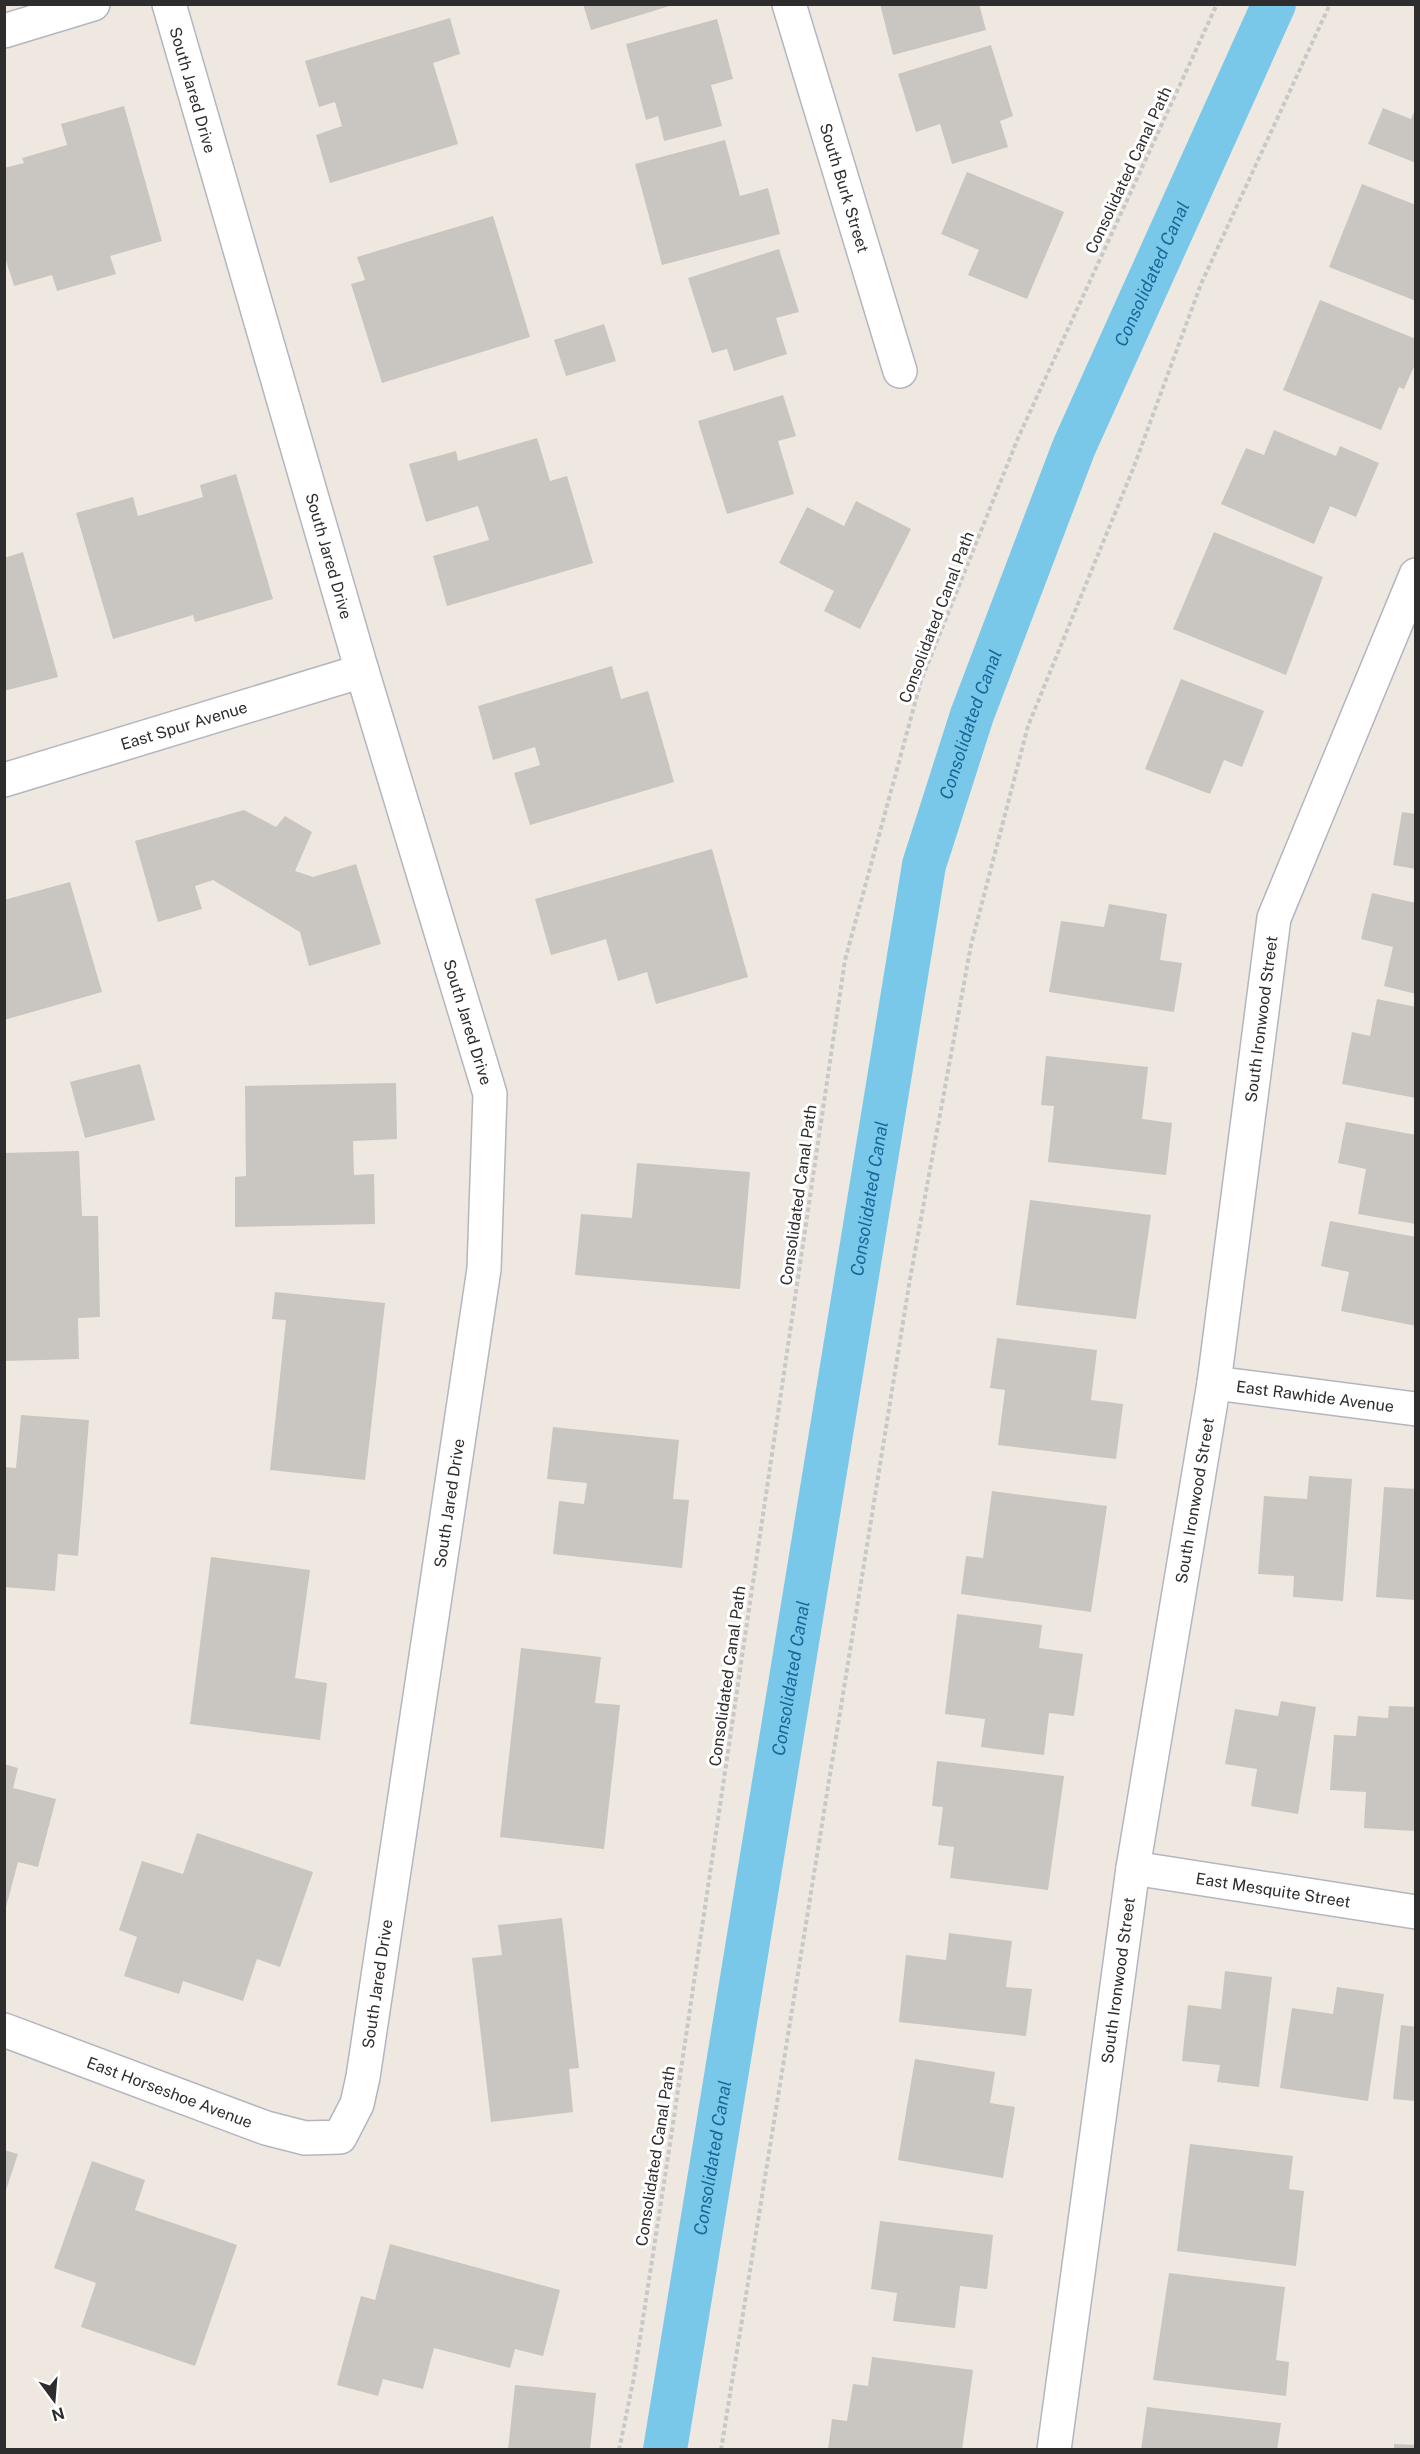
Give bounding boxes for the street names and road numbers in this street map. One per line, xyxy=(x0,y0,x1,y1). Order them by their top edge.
street label: South Jared Drive xyxy=(165,25,220,155)
street label: Consolidated Canal Path xyxy=(1081,84,1176,257)
street label: South Burk Street xyxy=(816,121,873,255)
street label: South Jared Drive xyxy=(301,491,356,621)
street label: Consolidated Canal Path xyxy=(895,529,978,706)
street label: East Spur Avenue xyxy=(118,697,250,754)
street label: South Ironwood Street xyxy=(1241,935,1282,1104)
street label: South Jared Drive xyxy=(439,957,496,1087)
street label: Consolidated Canal Path xyxy=(776,1104,821,1287)
street label: East Rawhide Avenue xyxy=(1235,1377,1395,1416)
street label: South Ironwood Street xyxy=(1172,1416,1218,1585)
street label: South Jared Drive xyxy=(430,1437,468,1569)
street label: Consolidated Canal Path xyxy=(705,1585,750,1768)
street label: East Mesquite Street xyxy=(1194,1869,1352,1912)
street label: South Ironwood Street xyxy=(1098,1896,1139,2065)
street label: South Jared Drive xyxy=(358,1918,397,2050)
street label: East Horseshoe Avenue xyxy=(84,2053,255,2132)
street label: Consolidated Canal Path xyxy=(632,2065,679,2248)

